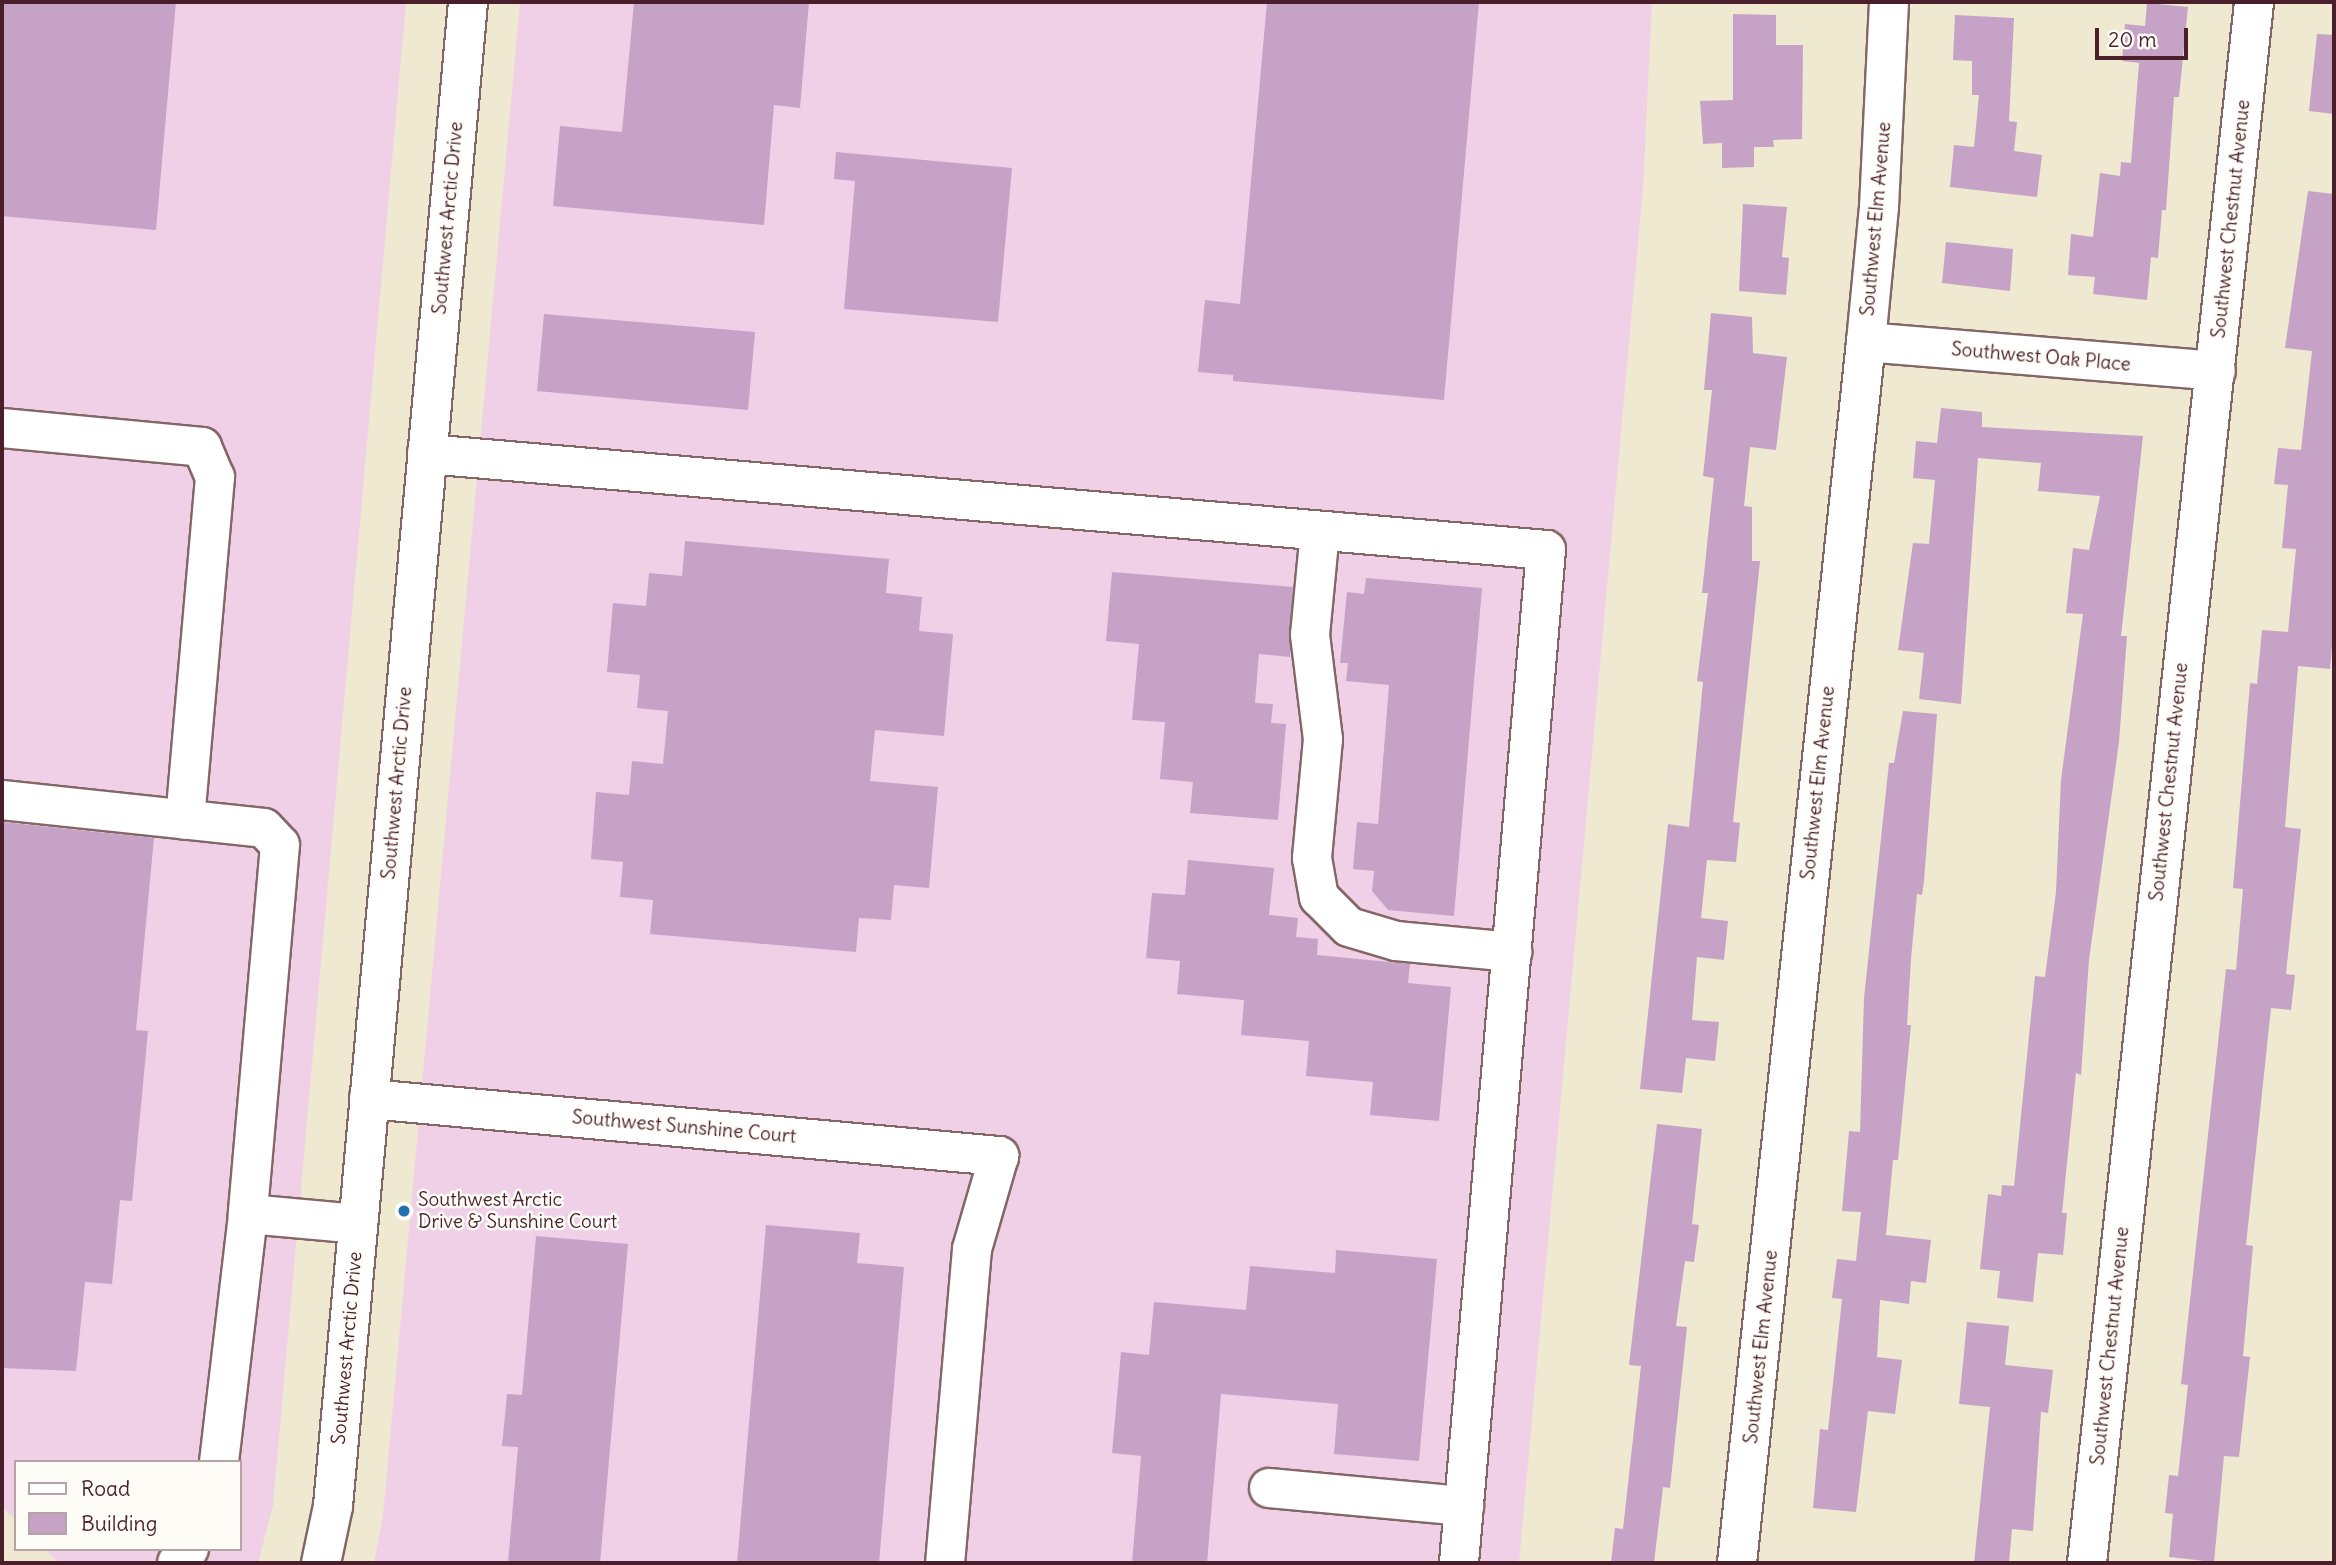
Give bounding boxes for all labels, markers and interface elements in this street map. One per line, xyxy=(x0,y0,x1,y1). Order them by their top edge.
scale bar xyxy=(2098,14,2191,58)
text: 20 m xyxy=(2108,26,2157,53)
street label: Southwest Chestnut Avenue xyxy=(2207,99,2255,339)
street label: Southwest Arctic Drive xyxy=(428,121,468,315)
street label: Southwest Elm Avenue xyxy=(1856,121,1896,317)
street label: Southwest Oak Place xyxy=(1950,338,2132,376)
street label: Southwest Chestnut Avenue xyxy=(2145,662,2193,902)
street label: Southwest Elm Avenue xyxy=(1796,685,1840,881)
street label: Southwest Arctic Drive xyxy=(377,686,417,880)
street label: Southwest Sunshine Court xyxy=(571,1106,797,1148)
place label: Southwest Arctic Drive & Sunshine Court xyxy=(418,1189,617,1233)
marker: Southwest Arctic Drive & Sunshine Court xyxy=(396,1203,412,1219)
street label: Southwest Chestnut Avenue xyxy=(2086,1226,2134,1466)
street label: Southwest Elm Avenue xyxy=(1739,1249,1783,1445)
street label: Southwest Arctic Drive xyxy=(327,1251,367,1445)
legend xyxy=(14,1460,242,1551)
text: Road xyxy=(81,1475,130,1502)
text: Building xyxy=(81,1510,157,1537)

